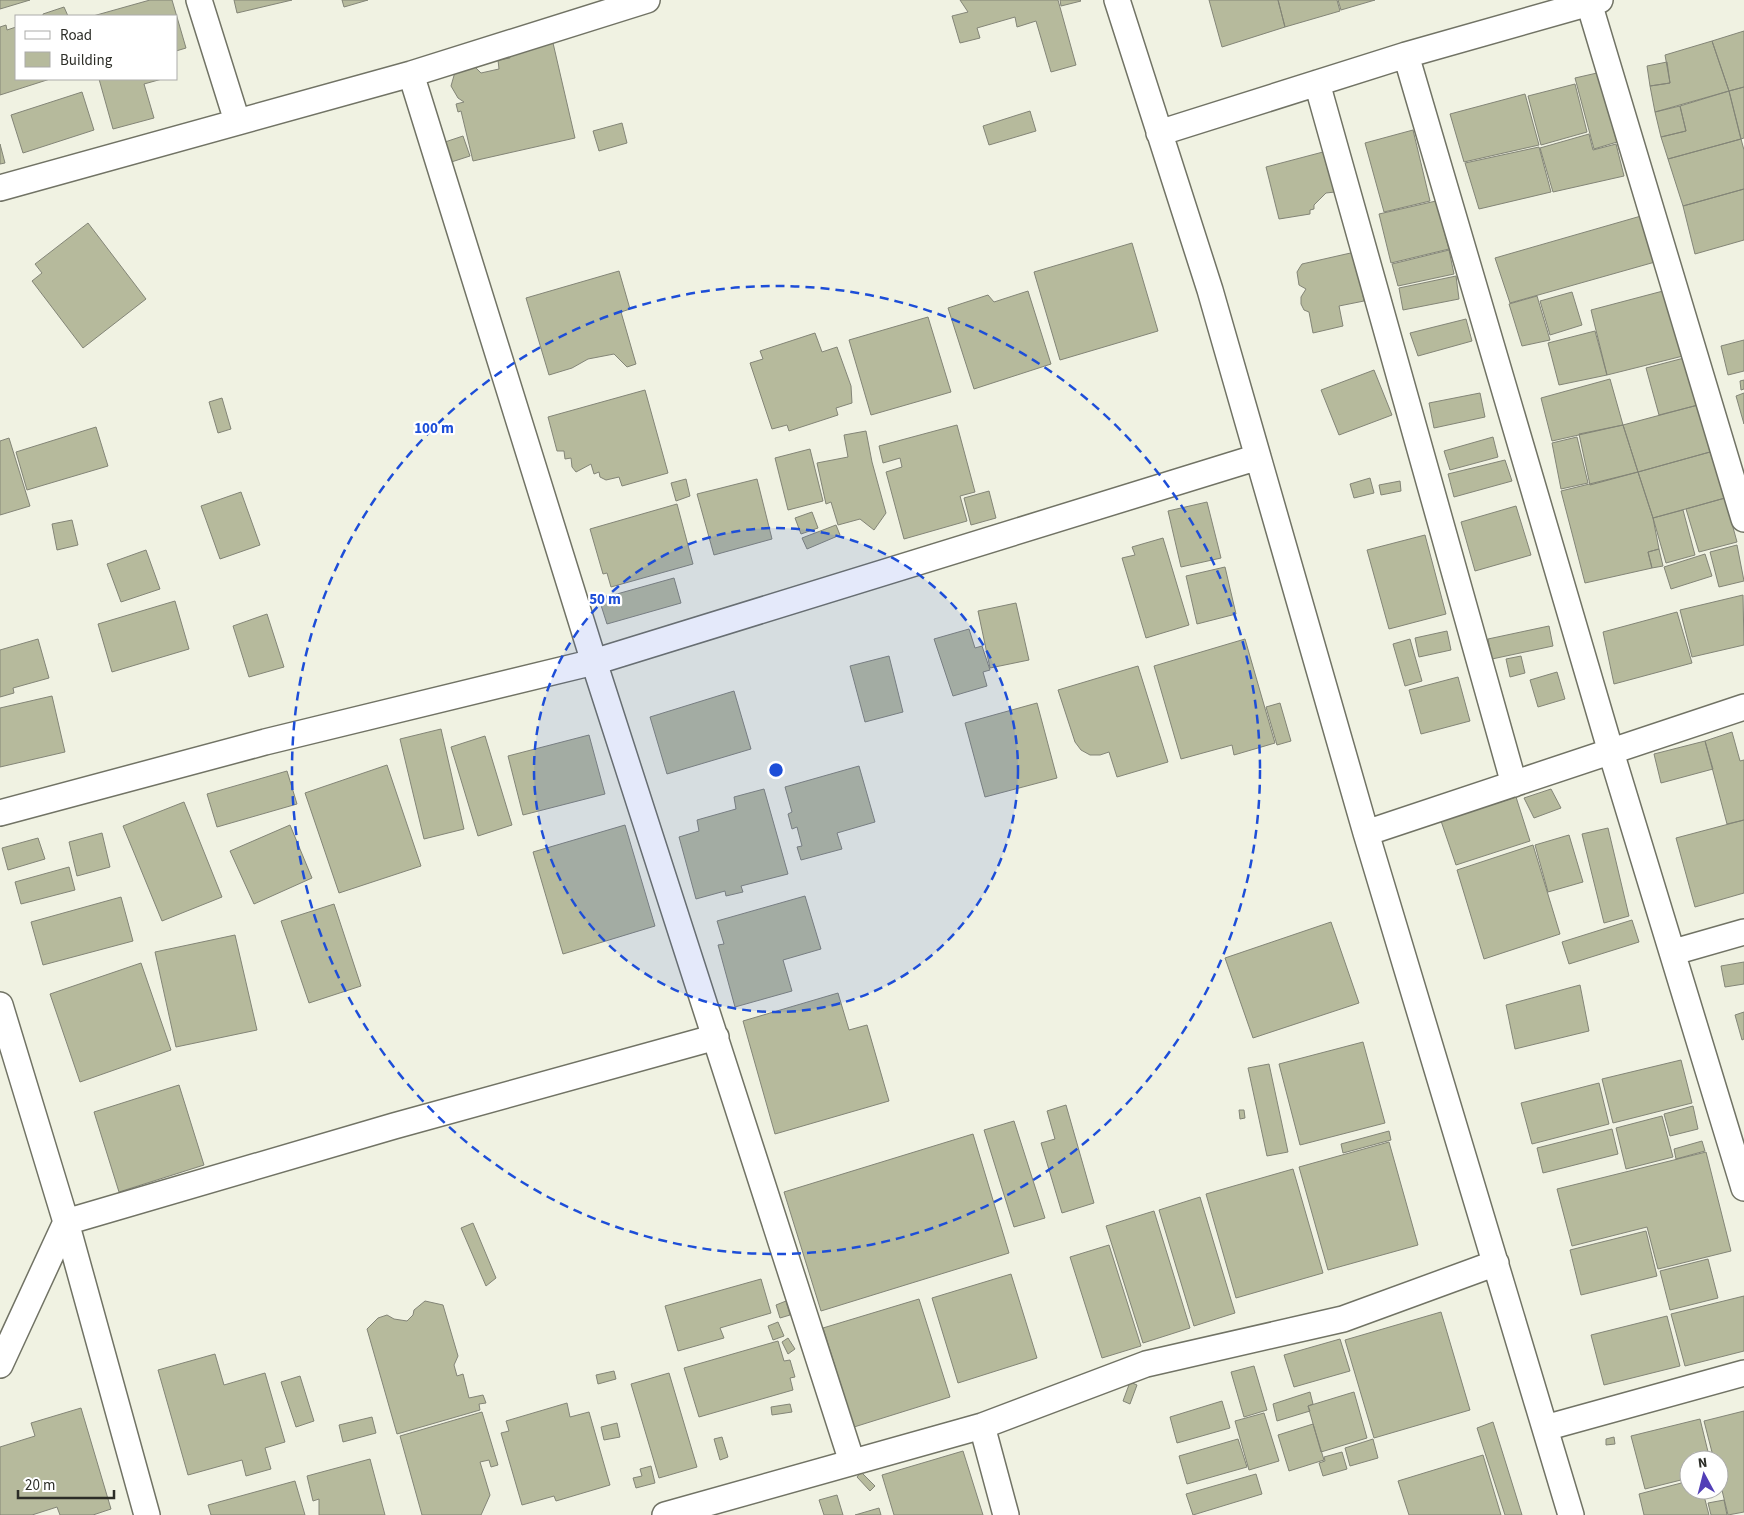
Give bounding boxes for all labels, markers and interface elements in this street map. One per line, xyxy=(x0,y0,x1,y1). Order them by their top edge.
legend xyxy=(15,15,178,80)
text: Road xyxy=(60,25,92,46)
text: Building xyxy=(60,50,113,71)
text: 100 m xyxy=(414,418,454,439)
text: 50 m xyxy=(589,589,621,610)
centre of rings xyxy=(767,761,785,779)
north arrow xyxy=(1679,1450,1729,1500)
text: N xyxy=(1697,1453,1708,1474)
scale bar xyxy=(18,1468,114,1500)
text: 20 m xyxy=(25,1475,55,1496)

